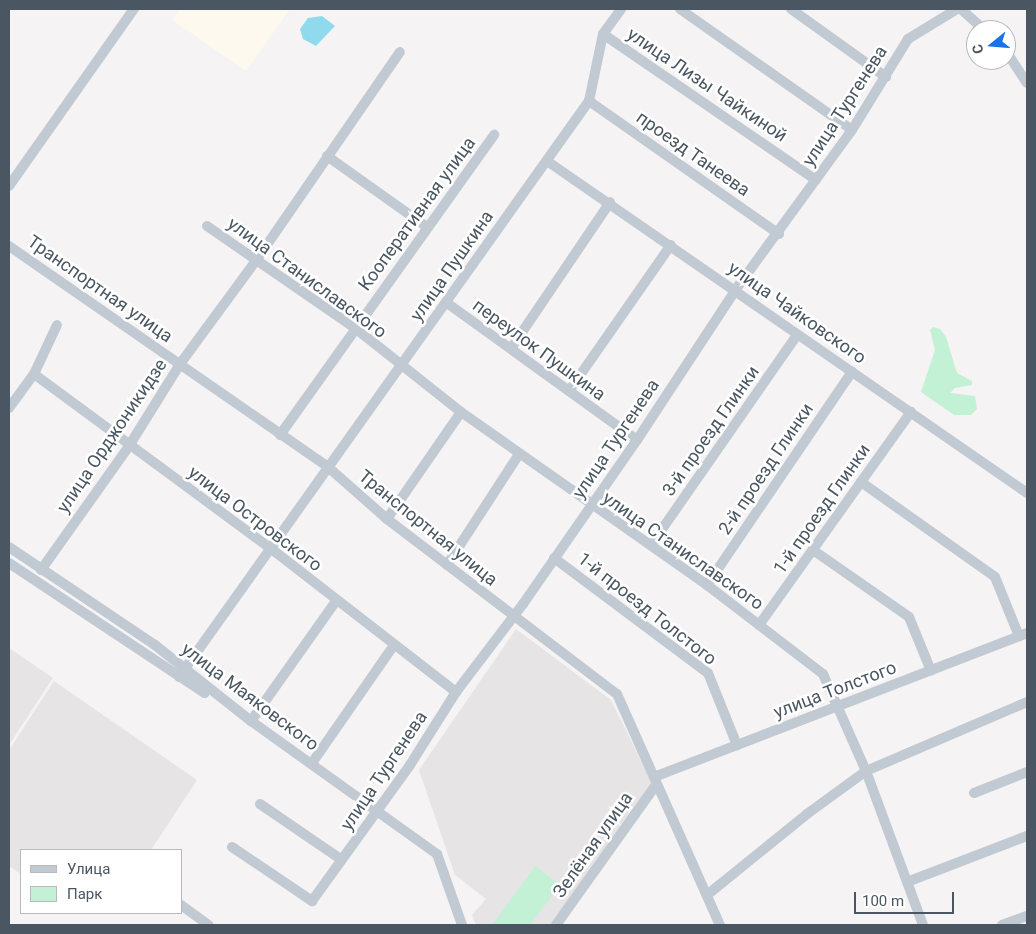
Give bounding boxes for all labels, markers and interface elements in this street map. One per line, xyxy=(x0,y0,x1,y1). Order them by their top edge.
north arrow xyxy=(966,20,1016,70)
street label: улица Лизы Чайкиной xyxy=(623,23,791,147)
street label: улица Тургенева xyxy=(798,42,892,170)
text: С xyxy=(969,42,987,56)
street label: проезд Танеева xyxy=(632,107,754,201)
street label: Кооперативная улица xyxy=(354,133,480,295)
street label: улица Пушкина xyxy=(406,207,498,325)
street label: улица Станиславского xyxy=(223,213,391,343)
street label: Транспортная улица xyxy=(23,231,177,347)
street label: улица Чайковского xyxy=(724,257,870,369)
street label: переулок Пушкина xyxy=(468,295,610,405)
street label: улица Орджоникидзе xyxy=(52,355,172,517)
street label: 3-й проезд Глинки xyxy=(658,362,764,500)
street label: улица Тургенева xyxy=(568,375,664,503)
street label: 2-й проезд Глинки xyxy=(714,399,818,539)
street label: 1-й проезд Глинки xyxy=(769,440,875,578)
street label: улица Островского xyxy=(184,462,326,576)
street label: Транспортная улица xyxy=(354,465,502,591)
street label: улица Станиславского xyxy=(598,487,768,615)
street label: 1-й проезд Толстого xyxy=(573,548,721,670)
street label: улица Маяковского xyxy=(177,638,323,756)
street label: улица Толстого xyxy=(770,657,900,723)
street label: улица Тургенева xyxy=(336,707,432,835)
street label: Зелёная улица xyxy=(549,788,637,902)
legend xyxy=(20,849,182,914)
text: Улица xyxy=(67,860,110,878)
scale bar xyxy=(856,882,956,914)
text: Парк xyxy=(67,885,102,903)
text: 100 m xyxy=(862,892,904,910)

